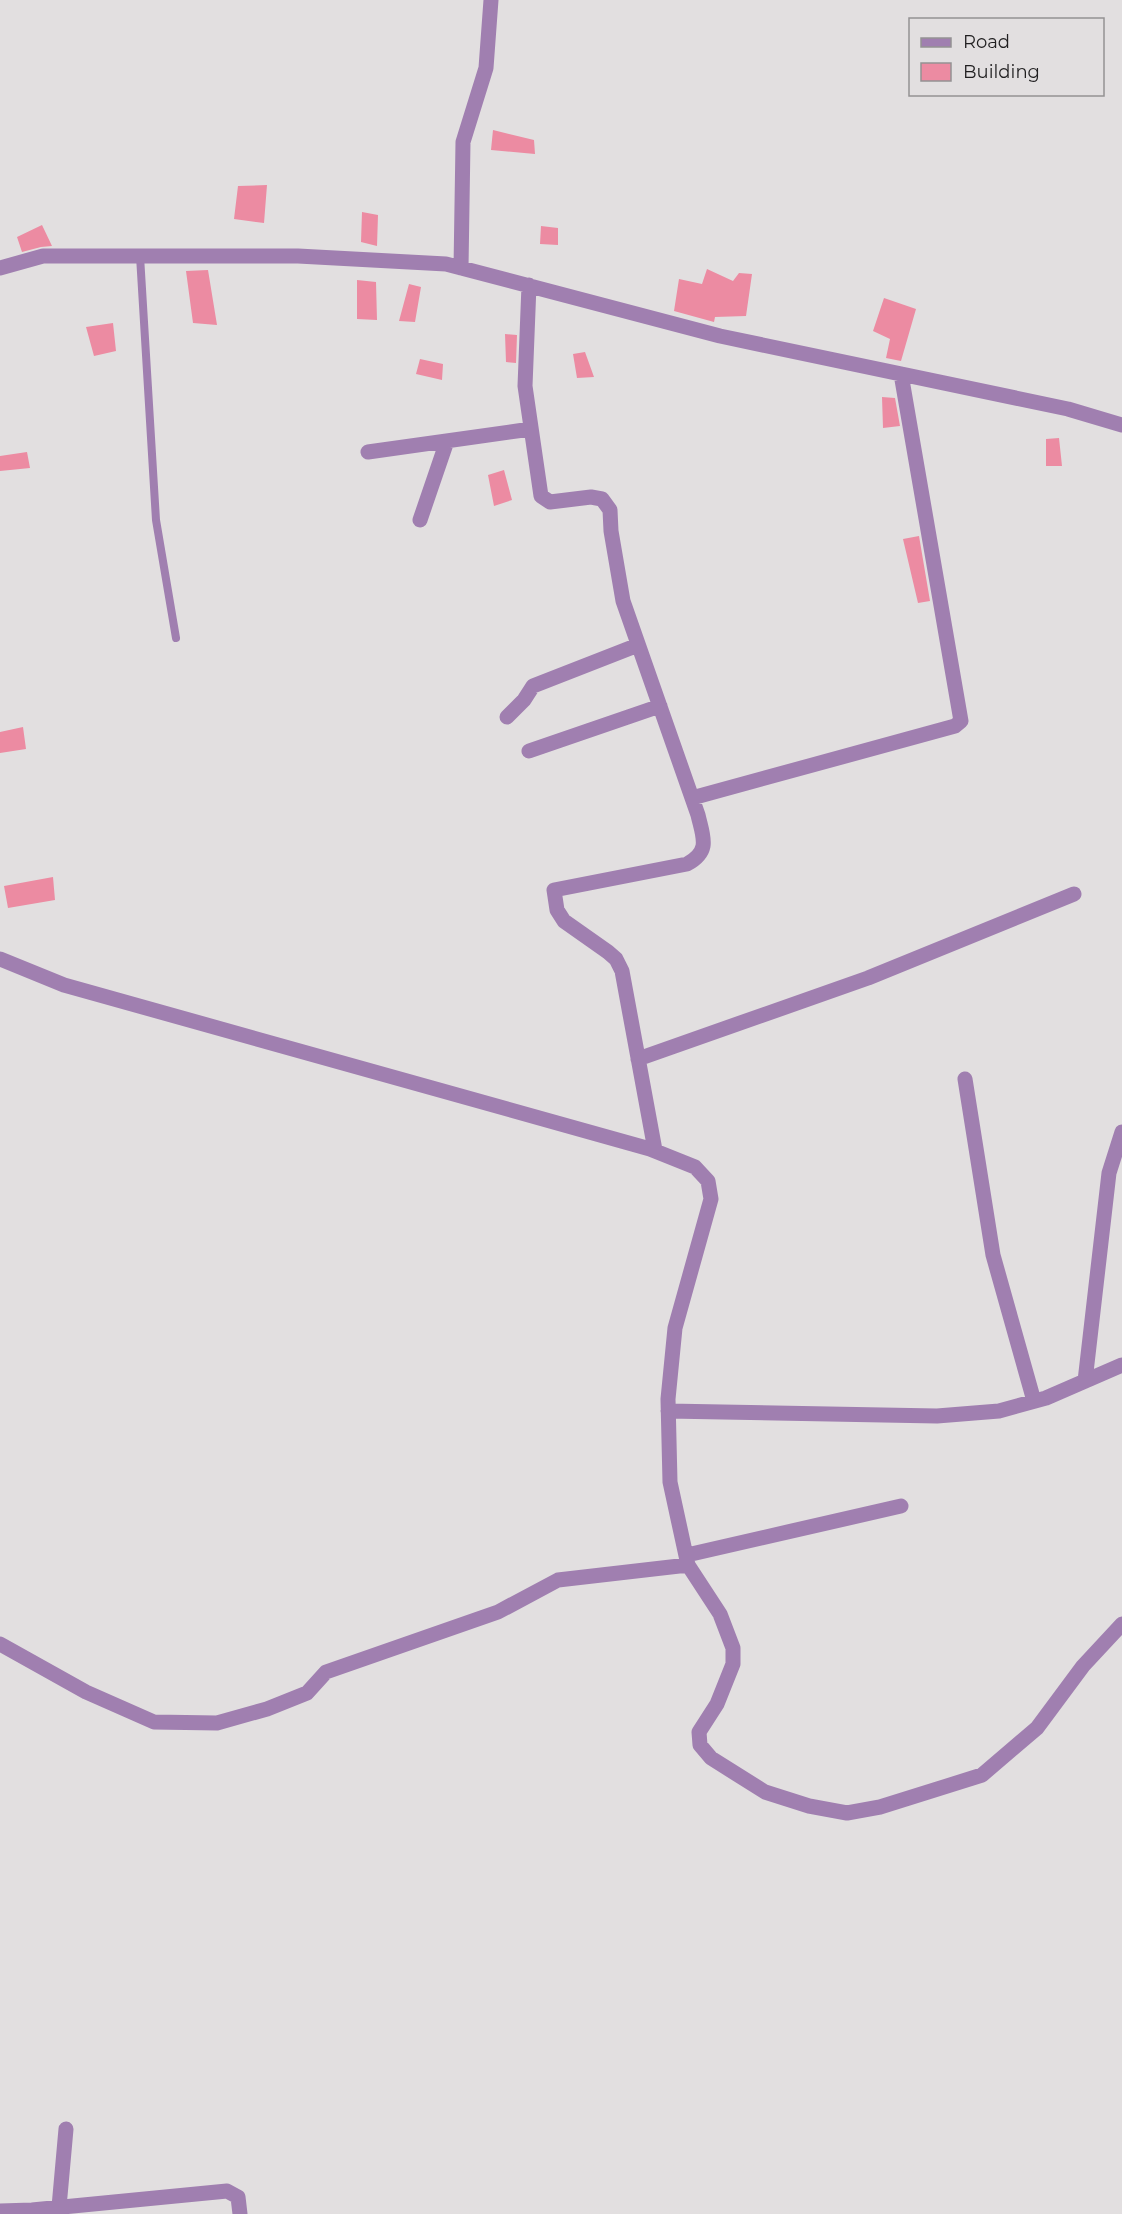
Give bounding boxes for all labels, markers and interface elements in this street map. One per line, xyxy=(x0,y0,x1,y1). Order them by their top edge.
legend xyxy=(909,18,1104,96)
text: Road xyxy=(963,31,1010,53)
text: Building xyxy=(963,61,1040,83)

